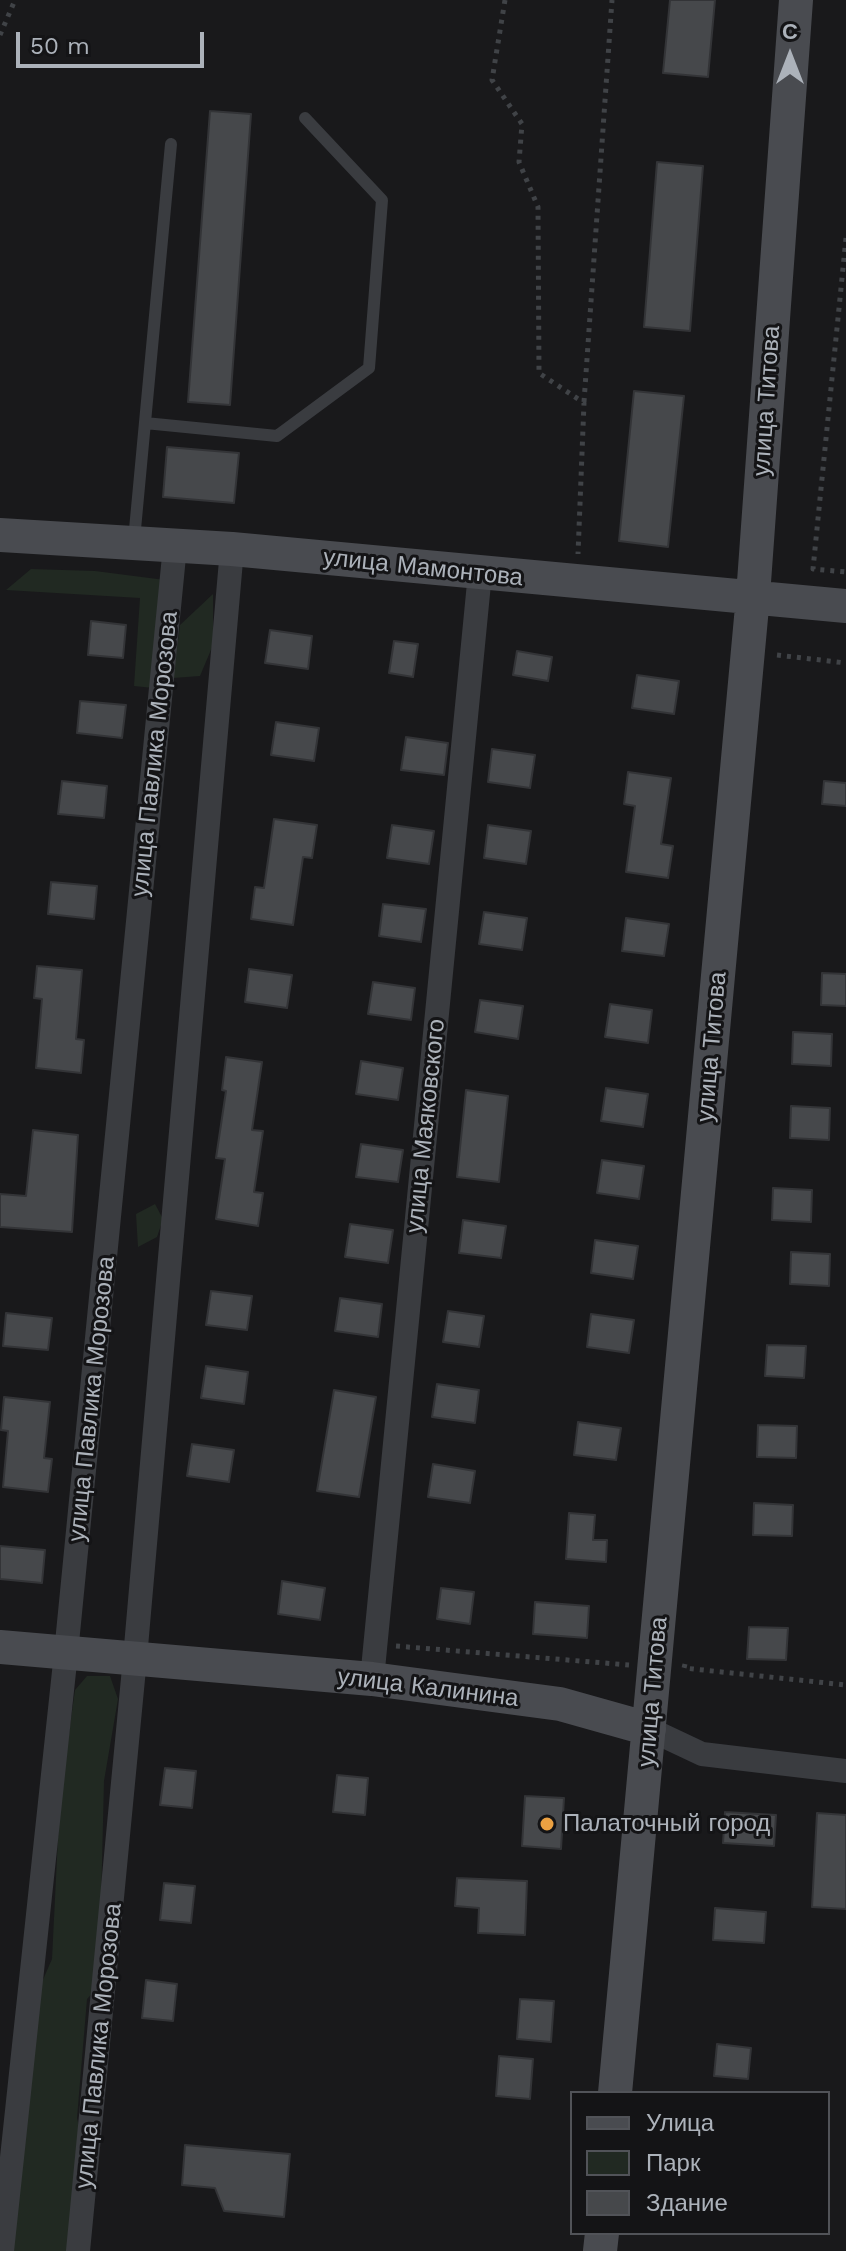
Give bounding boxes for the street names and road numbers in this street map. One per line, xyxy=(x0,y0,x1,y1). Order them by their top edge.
street label: улица Титова xyxy=(747,325,787,477)
street label: улица Мамонтова xyxy=(322,543,524,593)
street label: улица Павлика Морозова xyxy=(126,610,184,898)
street label: улица Титова xyxy=(691,970,733,1124)
street label: улица Маяковского xyxy=(400,1018,452,1234)
street label: улица Павлика Морозова xyxy=(63,1255,121,1543)
street label: улица Титова xyxy=(632,1615,674,1769)
street label: улица Калинина xyxy=(336,1663,520,1713)
street label: улица Павлика Морозова xyxy=(70,1902,128,2190)

